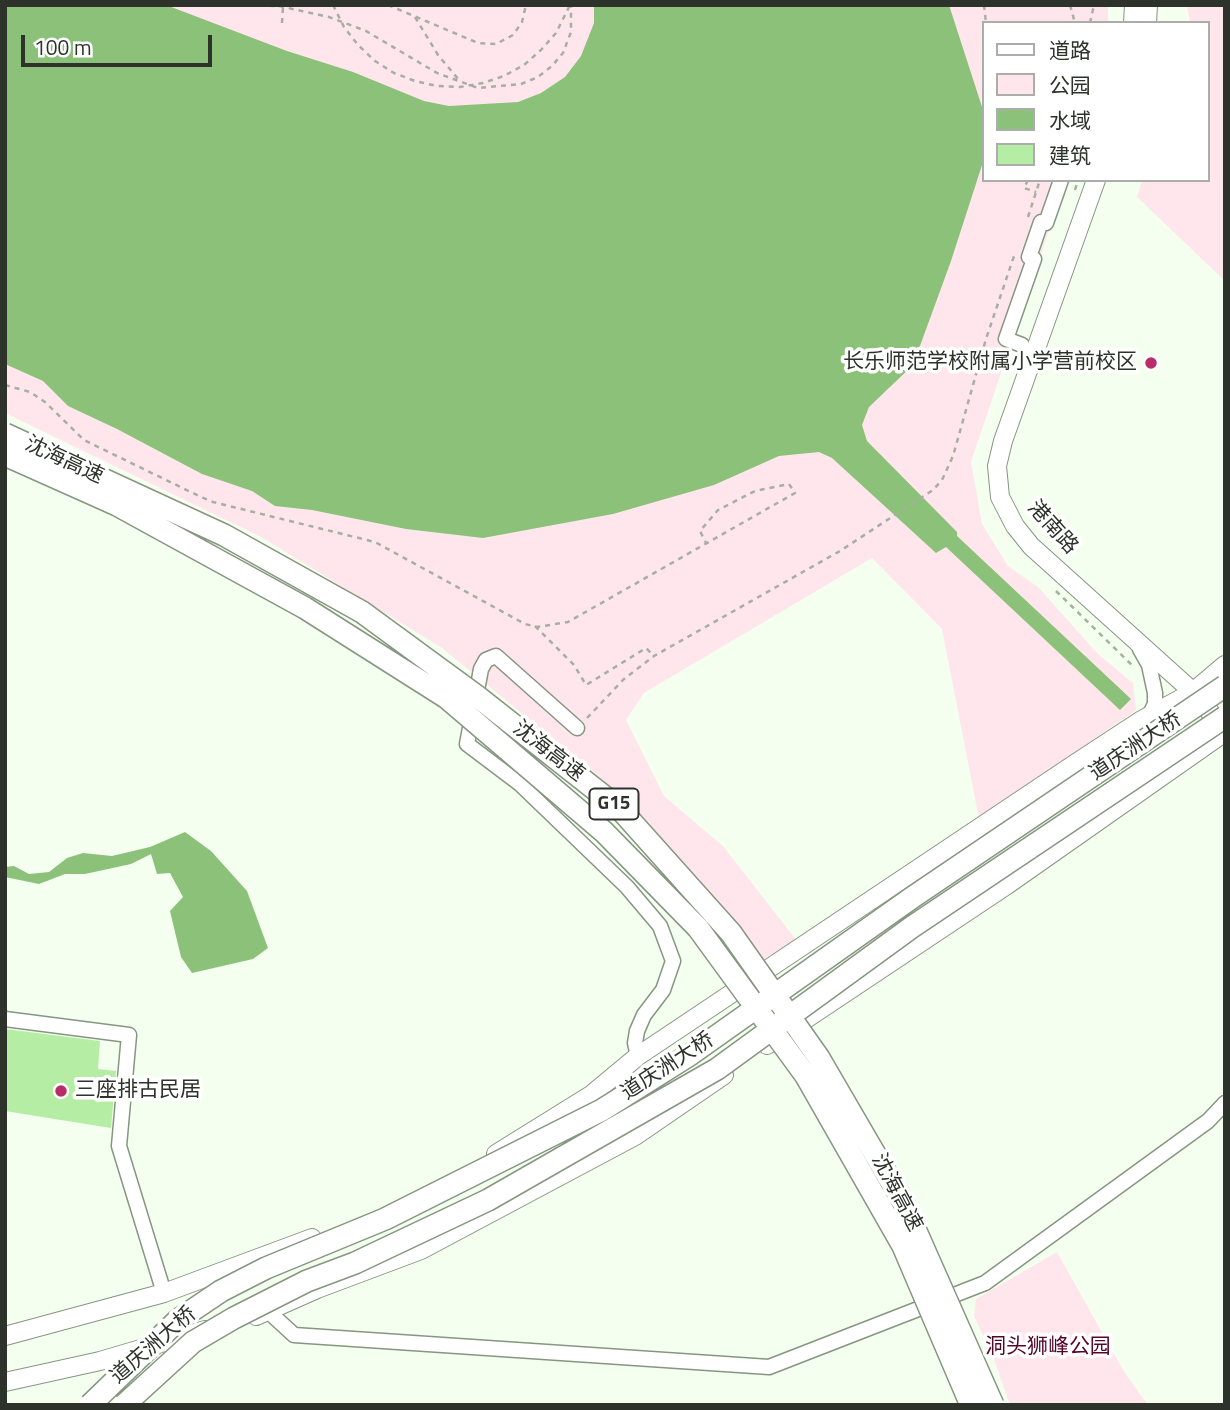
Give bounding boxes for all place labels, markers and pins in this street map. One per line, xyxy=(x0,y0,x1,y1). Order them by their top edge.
place label: 长乐师范学校附属小学营前校区 xyxy=(843,350,1137,376)
marker: 长乐师范学校附属小学营前校区 xyxy=(1143,355,1159,371)
place label: 三座排古民居 xyxy=(75,1078,201,1104)
marker: 三座排古民居 xyxy=(53,1083,69,1099)

